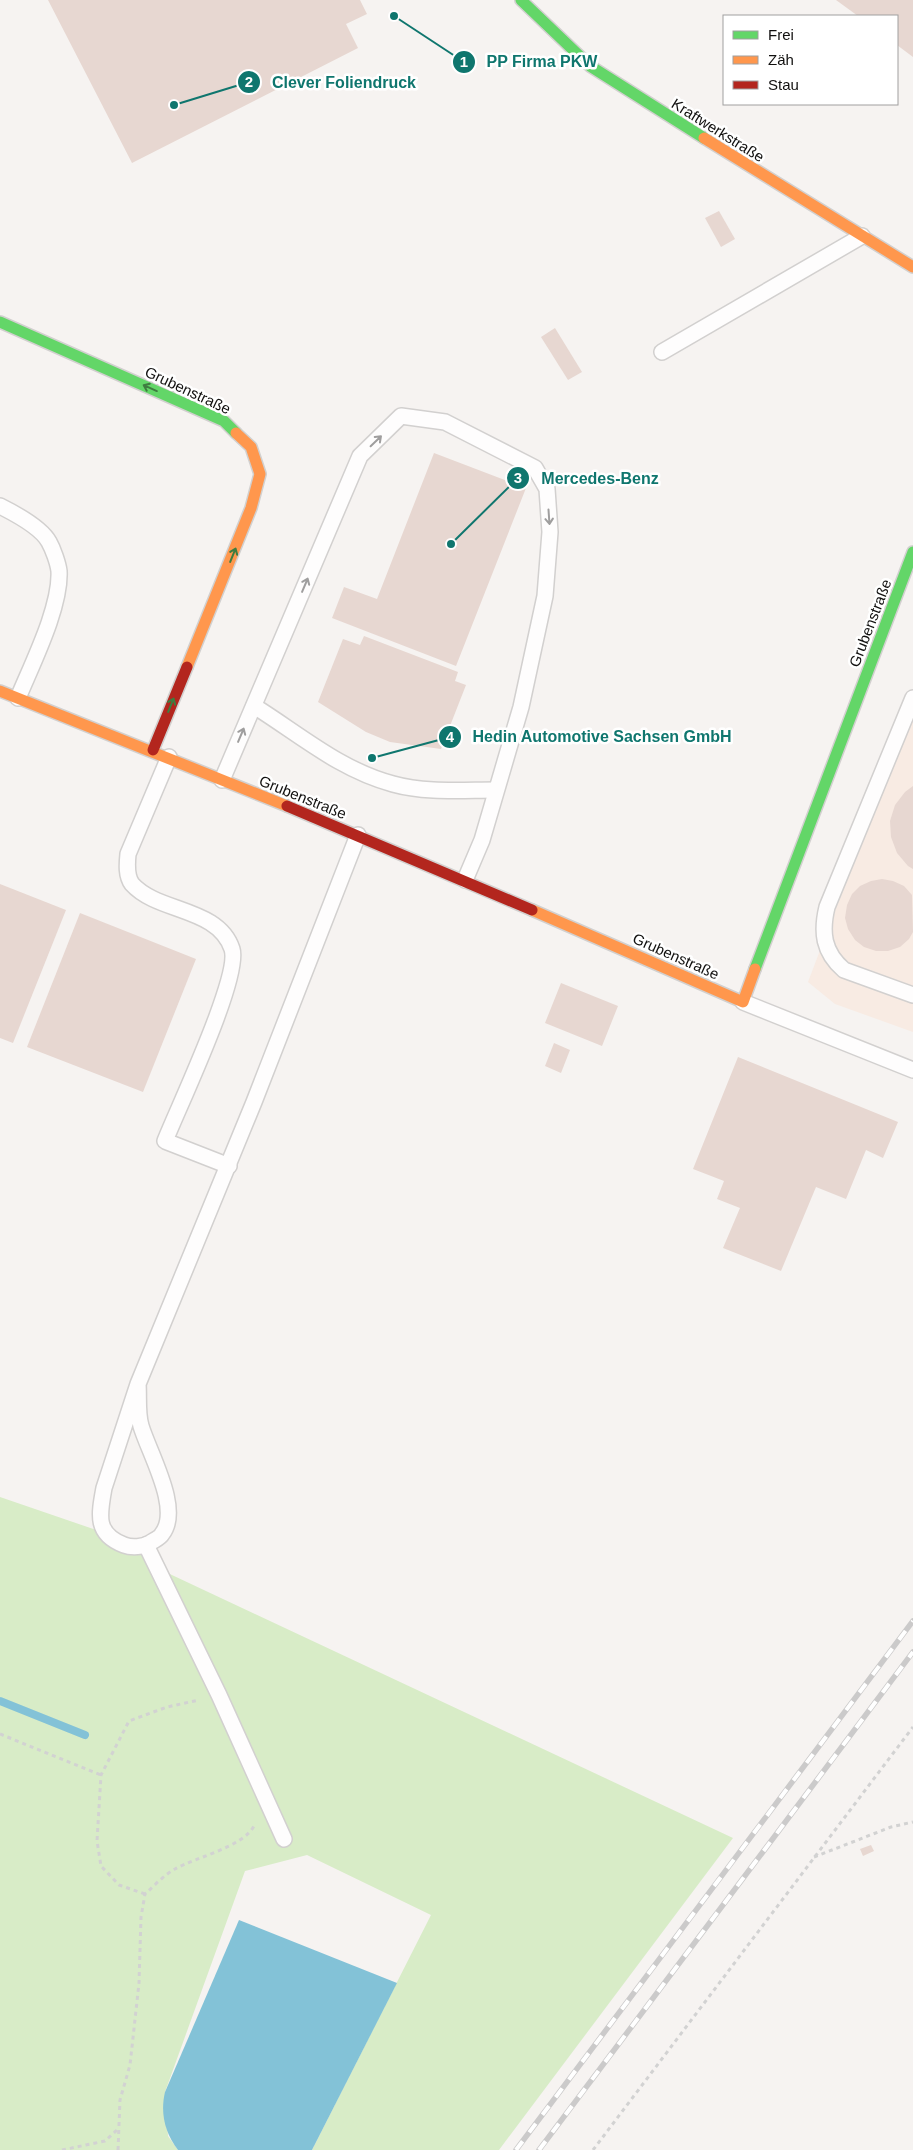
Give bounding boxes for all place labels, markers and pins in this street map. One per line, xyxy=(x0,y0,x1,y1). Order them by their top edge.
callout: PP Firma PKW xyxy=(451,46,607,77)
callout: Clever Foliendruck xyxy=(237,67,426,98)
callout: Mercedes-Benz xyxy=(506,463,668,494)
callout: Hedin Automotive Sachsen GmbH xyxy=(437,721,742,752)

